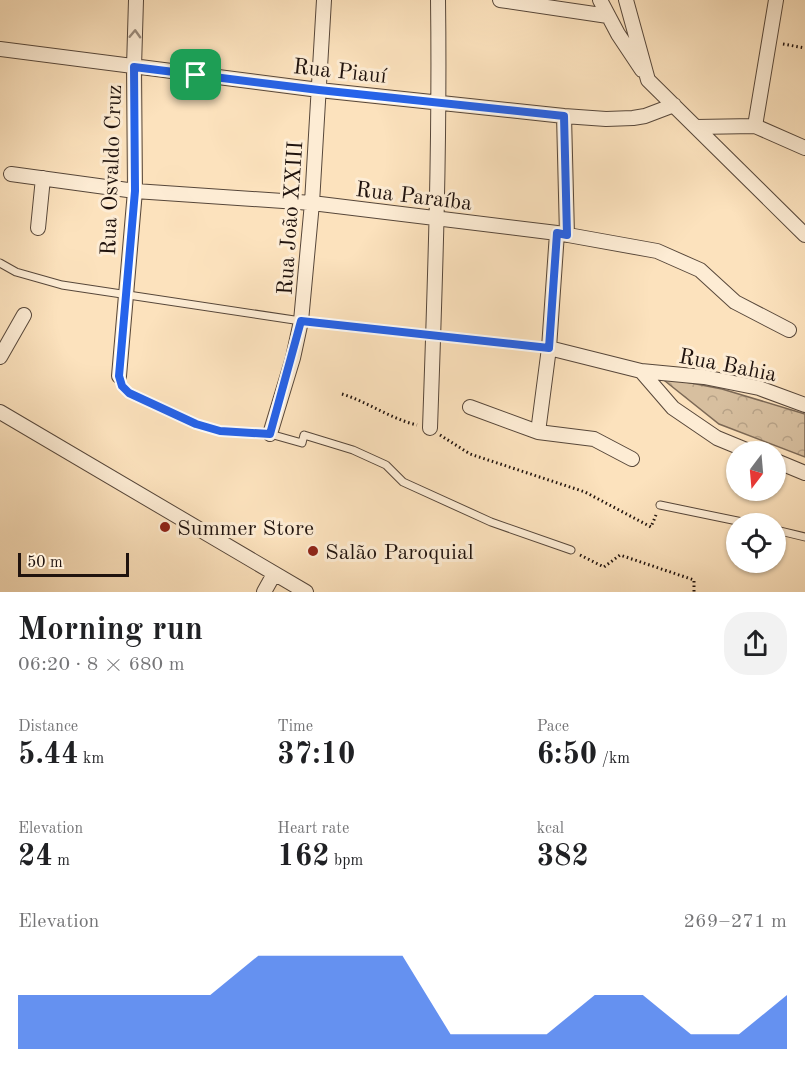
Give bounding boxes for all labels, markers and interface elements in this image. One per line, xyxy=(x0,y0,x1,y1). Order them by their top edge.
one-way arrow xyxy=(129,29,141,38)
pin xyxy=(170,49,221,100)
street label: Rua Piauí xyxy=(292,56,389,88)
icon: arrive xyxy=(179,58,212,91)
street label: Rua Osvaldo Cruz xyxy=(98,84,126,256)
street label: Rua João XXIII xyxy=(275,140,307,296)
street label: Rua Paraíba xyxy=(354,179,473,215)
street label: Rua Bahia xyxy=(677,346,779,386)
north arrow xyxy=(726,441,786,501)
map controls xyxy=(726,441,786,573)
button: locate xyxy=(726,513,786,573)
place label: Summer Store xyxy=(177,518,314,540)
marker: Summer Store xyxy=(158,520,172,534)
place label: Salão Paroquial xyxy=(325,542,474,564)
marker: Salão Paroquial xyxy=(306,544,320,558)
scale bar xyxy=(18,550,129,578)
text: 50 m xyxy=(27,555,63,571)
button: share xyxy=(724,612,787,675)
text: Morning run xyxy=(18,614,203,647)
text: 06:20 · 8 × 680 m xyxy=(18,655,185,675)
text: Distance xyxy=(18,719,78,735)
text: Time xyxy=(277,719,313,735)
text: Pace xyxy=(537,719,569,735)
text: 5.44 xyxy=(18,740,79,770)
text: 37:10 xyxy=(277,740,355,770)
text: 6:50 xyxy=(537,740,597,770)
text: km xyxy=(79,751,104,767)
text: /km xyxy=(597,751,630,767)
text: Elevation xyxy=(18,821,83,837)
text: Heart rate xyxy=(277,821,349,837)
text: kcal xyxy=(537,821,564,837)
text: 24 xyxy=(18,842,53,872)
text: 162 xyxy=(277,842,330,872)
text: 382 xyxy=(537,842,589,872)
text: m xyxy=(53,853,70,869)
text: bpm xyxy=(330,853,363,869)
text: Elevation xyxy=(18,912,99,932)
text: 269–271 m xyxy=(684,912,787,932)

